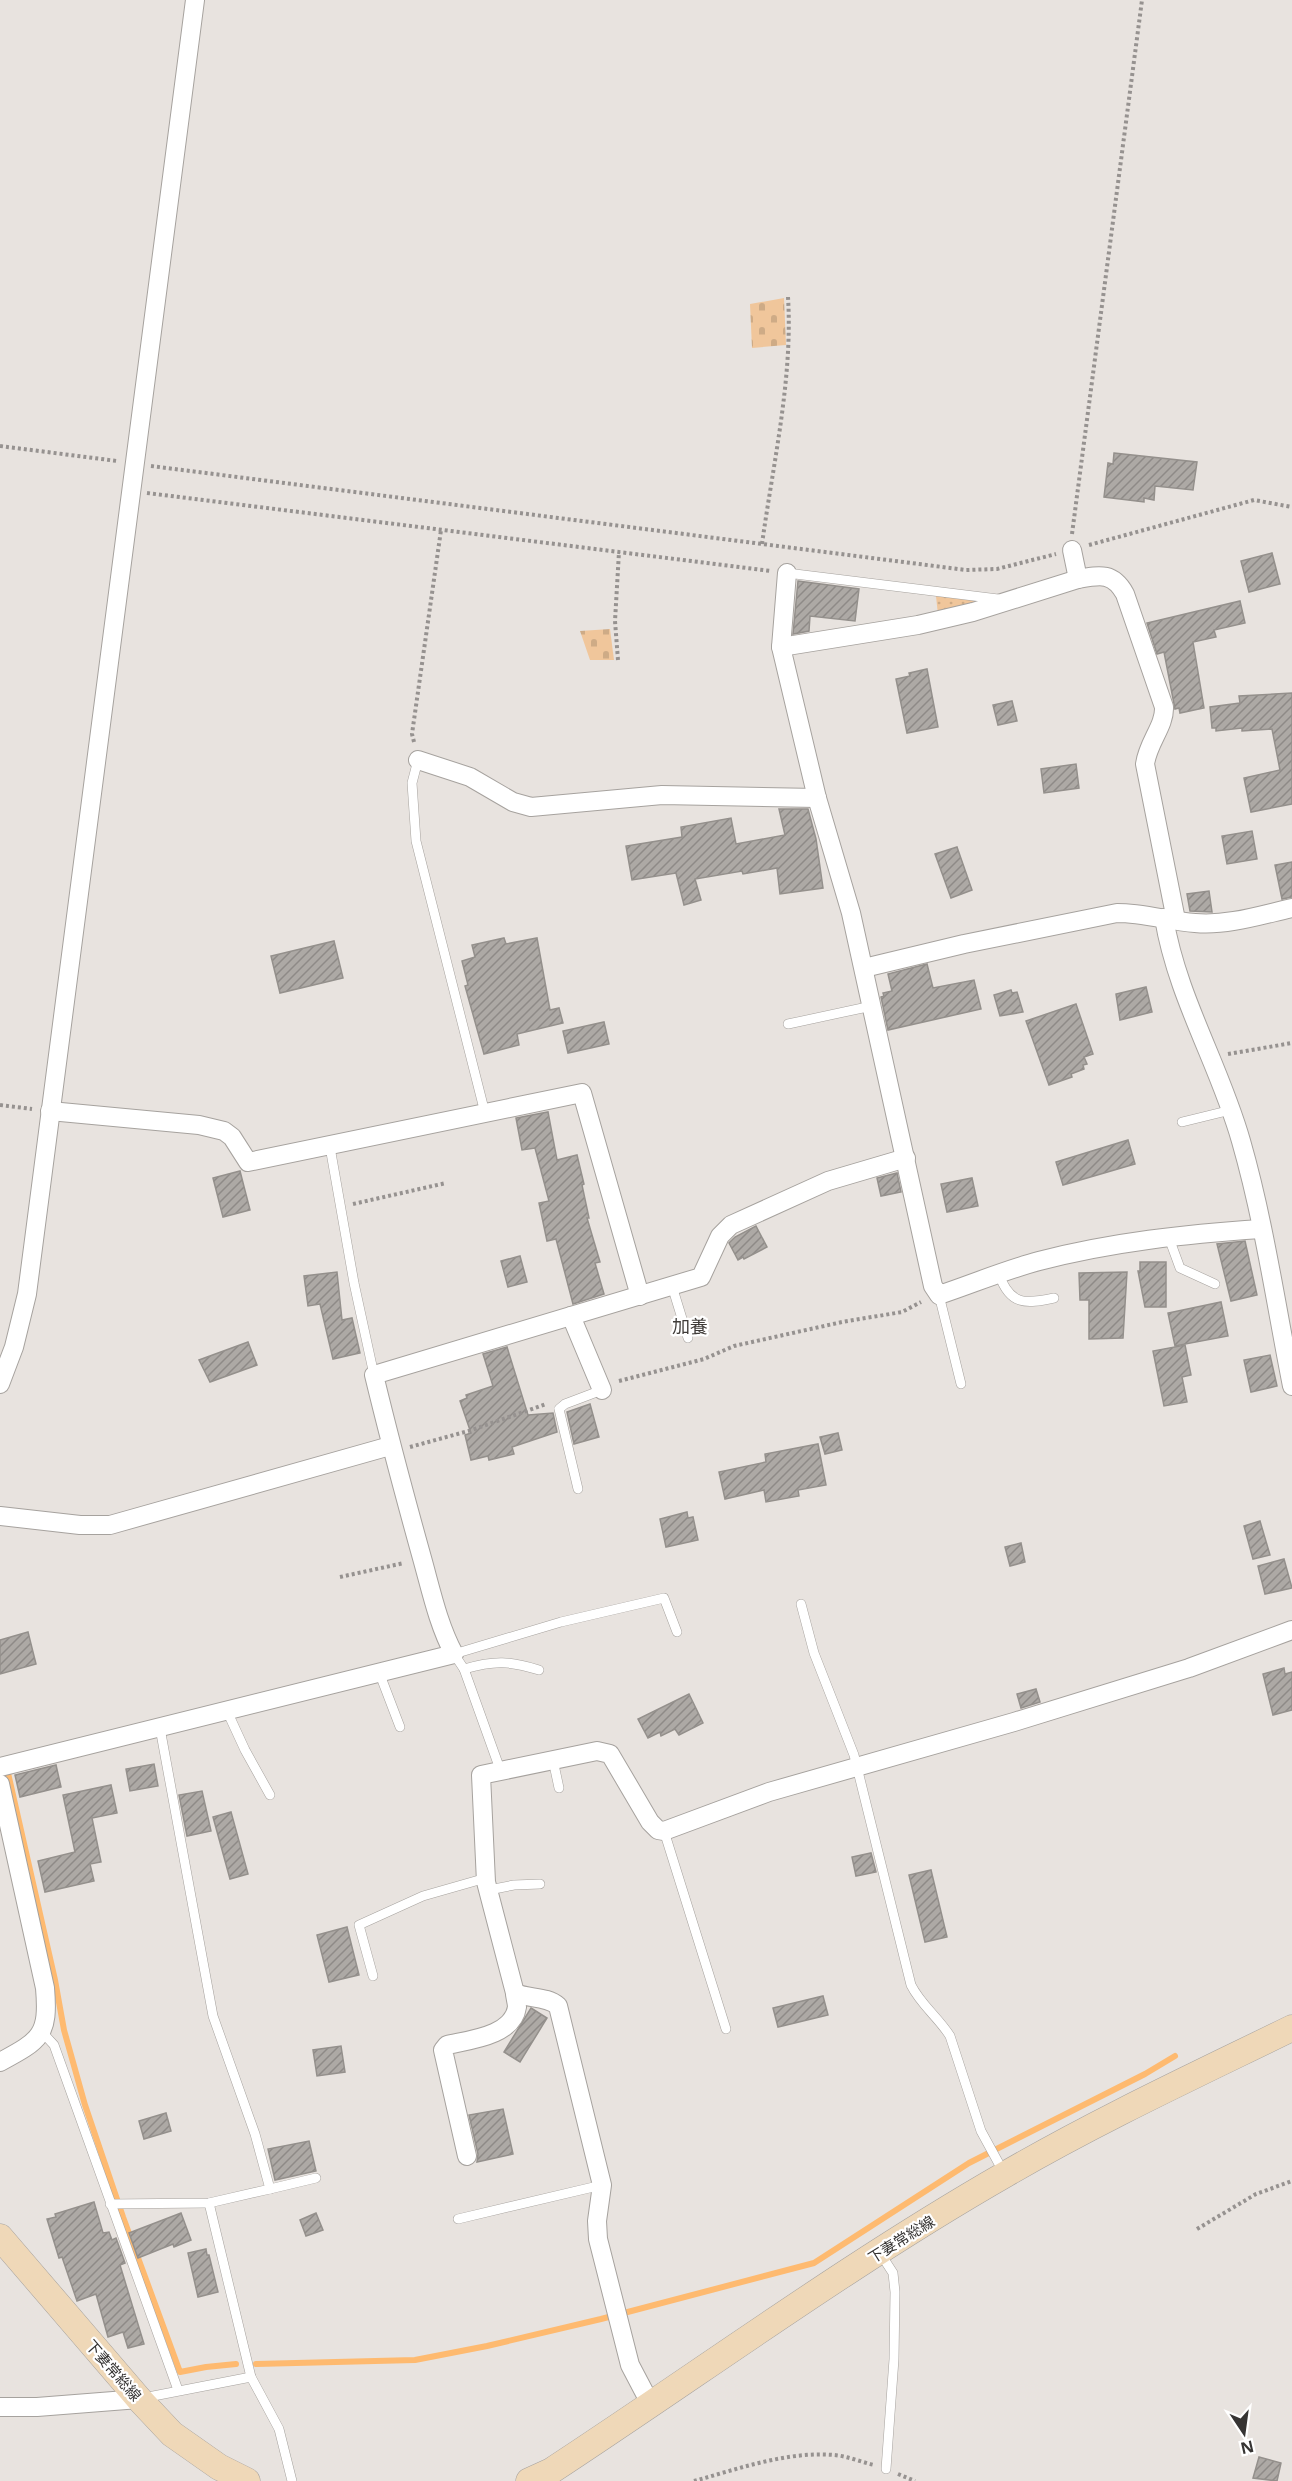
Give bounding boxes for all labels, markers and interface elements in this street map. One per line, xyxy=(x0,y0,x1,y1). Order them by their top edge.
district label: 加養 xyxy=(672,1314,708,1338)
street label: 下妻常総線 xyxy=(864,2211,938,2267)
street label: 下妻常総線 xyxy=(82,2335,146,2405)
north arrow xyxy=(1214,2403,1274,2463)
text: N xyxy=(1239,2435,1256,2460)

